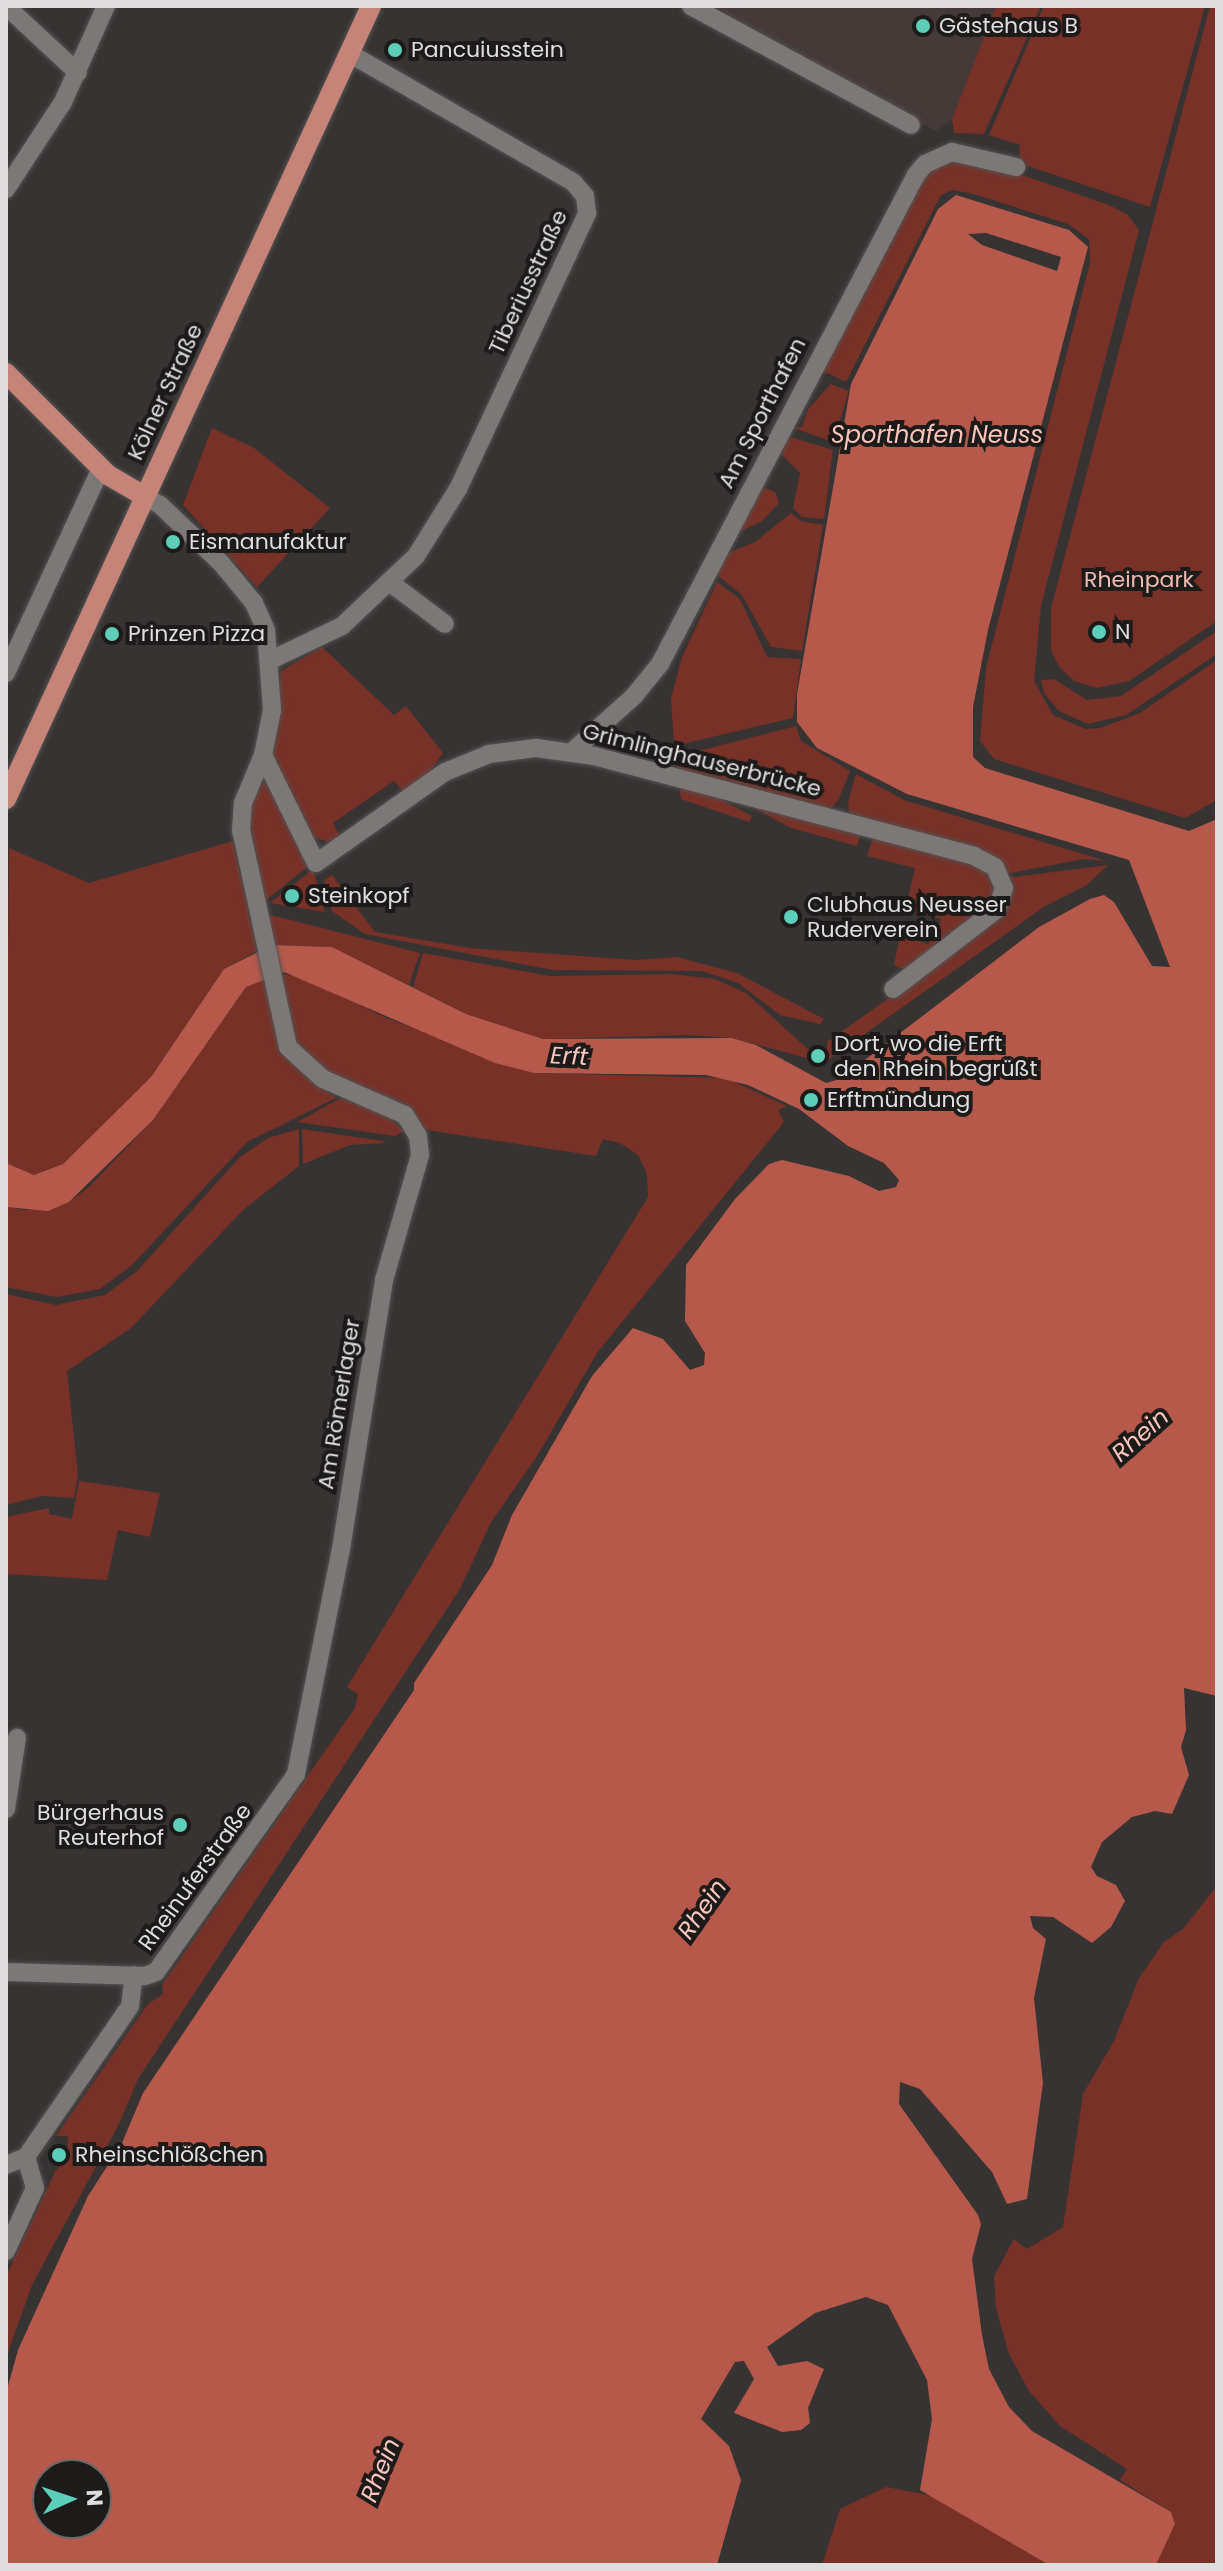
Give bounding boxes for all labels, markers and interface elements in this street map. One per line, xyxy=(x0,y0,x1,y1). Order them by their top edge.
place label: Gästehaus B xyxy=(939,13,1078,39)
marker: Gästehaus B xyxy=(914,17,932,35)
place label: Pancuiusstein xyxy=(411,37,564,63)
marker: Pancuiusstein xyxy=(386,41,404,59)
street label: Tiberiusstraße xyxy=(483,206,573,358)
street label: Kölner Straße xyxy=(122,320,208,464)
street label: Am Sporthafen xyxy=(713,333,811,493)
water label: Sporthafen Neuss xyxy=(831,421,1043,449)
place label: Eismanufaktur xyxy=(189,529,347,555)
marker: Eismanufaktur xyxy=(164,533,182,551)
park label: Rheinpark xyxy=(1084,567,1194,593)
place label: N xyxy=(1115,619,1130,645)
place label: Prinzen Pizza xyxy=(128,621,265,647)
marker: N xyxy=(1090,623,1108,641)
marker: Prinzen Pizza xyxy=(103,625,121,643)
street label: Grimlinghauserbrücke xyxy=(580,718,824,802)
place label: Steinkopf xyxy=(308,883,410,909)
marker: Steinkopf xyxy=(283,887,301,905)
place label: Clubhaus Neusser Ruderverein xyxy=(807,891,1007,942)
marker: Clubhaus Neusser Ruderverein xyxy=(782,908,800,926)
place label: Dort, wo die Erft den Rhein begrüßt xyxy=(834,1030,1038,1082)
water label: Erft xyxy=(549,1041,589,1071)
marker: Dort, wo die Erft den Rhein begrüßt xyxy=(809,1047,827,1065)
place label: Erftmündung xyxy=(827,1087,970,1113)
marker: Erftmündung xyxy=(802,1091,820,1109)
street label: Am Römerlager xyxy=(312,1317,366,1491)
water label: Rhein xyxy=(1106,1402,1174,1468)
street label: Rheinuferstraße xyxy=(133,1798,257,1956)
place label: Bürgerhaus Reuterhof xyxy=(37,1799,164,1850)
marker: Bürgerhaus Reuterhof xyxy=(171,1816,189,1834)
water label: Rhein xyxy=(671,1874,733,1944)
place label: Rheinschlößchen xyxy=(75,2142,264,2168)
marker: Rheinschlößchen xyxy=(50,2146,68,2164)
water label: Rhein xyxy=(354,2434,406,2506)
north arrow xyxy=(32,2459,112,2539)
text: N xyxy=(79,2489,110,2507)

